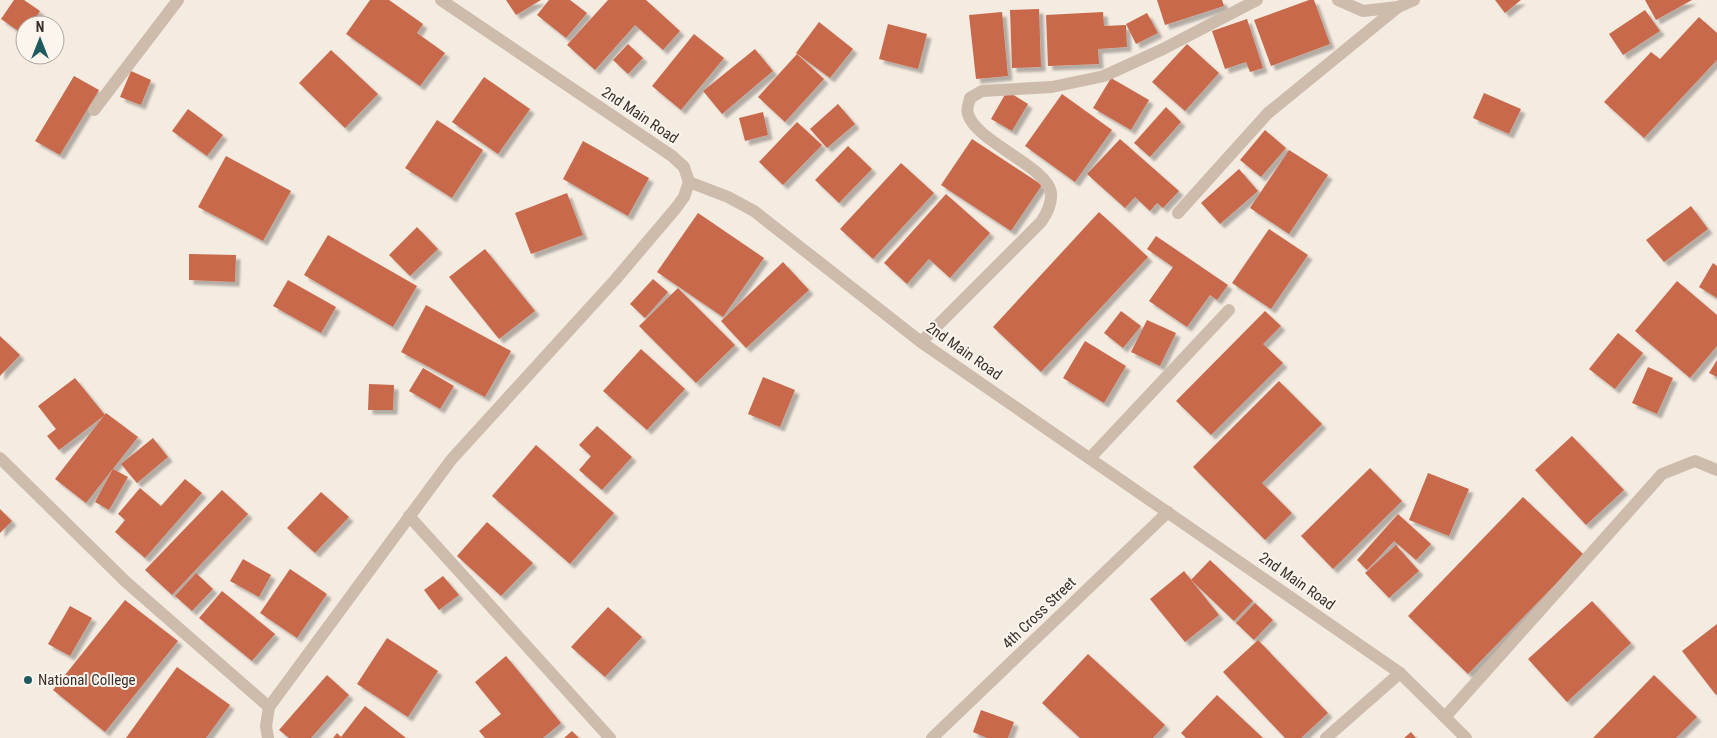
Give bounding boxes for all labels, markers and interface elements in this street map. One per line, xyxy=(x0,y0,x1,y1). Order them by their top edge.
north arrow xyxy=(15,15,65,65)
text: N xyxy=(36,19,44,35)
street label: 2nd Main Road xyxy=(598,83,682,147)
street label: 2nd Main Road xyxy=(923,318,1005,384)
street label: 2nd Main Road xyxy=(1256,548,1338,614)
street label: 4th Cross Street xyxy=(998,573,1080,653)
place label: National College xyxy=(38,671,136,689)
marker: National College xyxy=(22,674,34,686)

